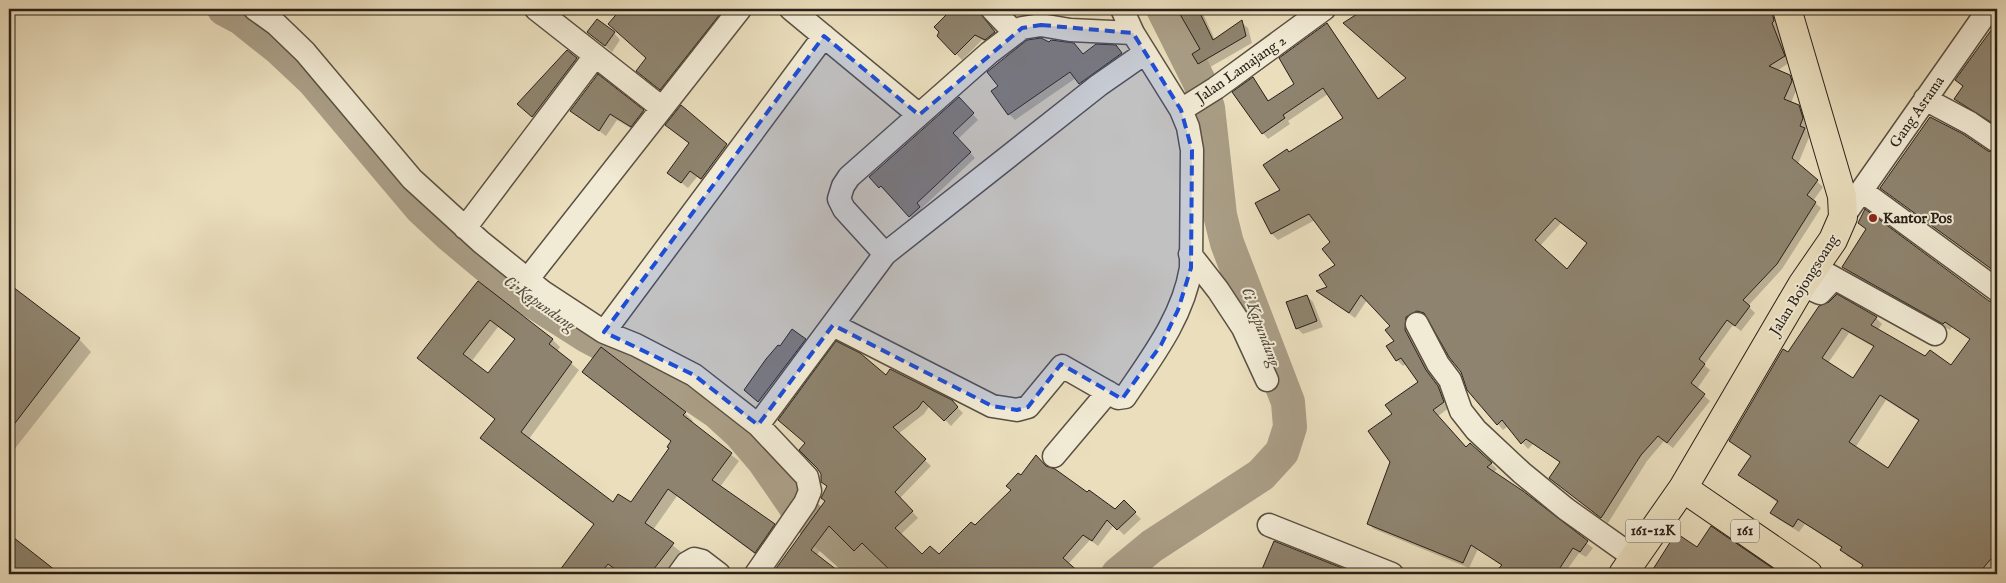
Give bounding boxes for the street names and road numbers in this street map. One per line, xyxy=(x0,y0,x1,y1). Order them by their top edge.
street label: Jalan Lamajang 2 xyxy=(1191,31,1290,108)
street label: Gang Asrama xyxy=(1885,72,1949,152)
street label: Jalan Bojongsoang xyxy=(1764,230,1843,341)
road number: 161-12K xyxy=(1626,520,1680,542)
road number: 161 xyxy=(1731,520,1759,542)

